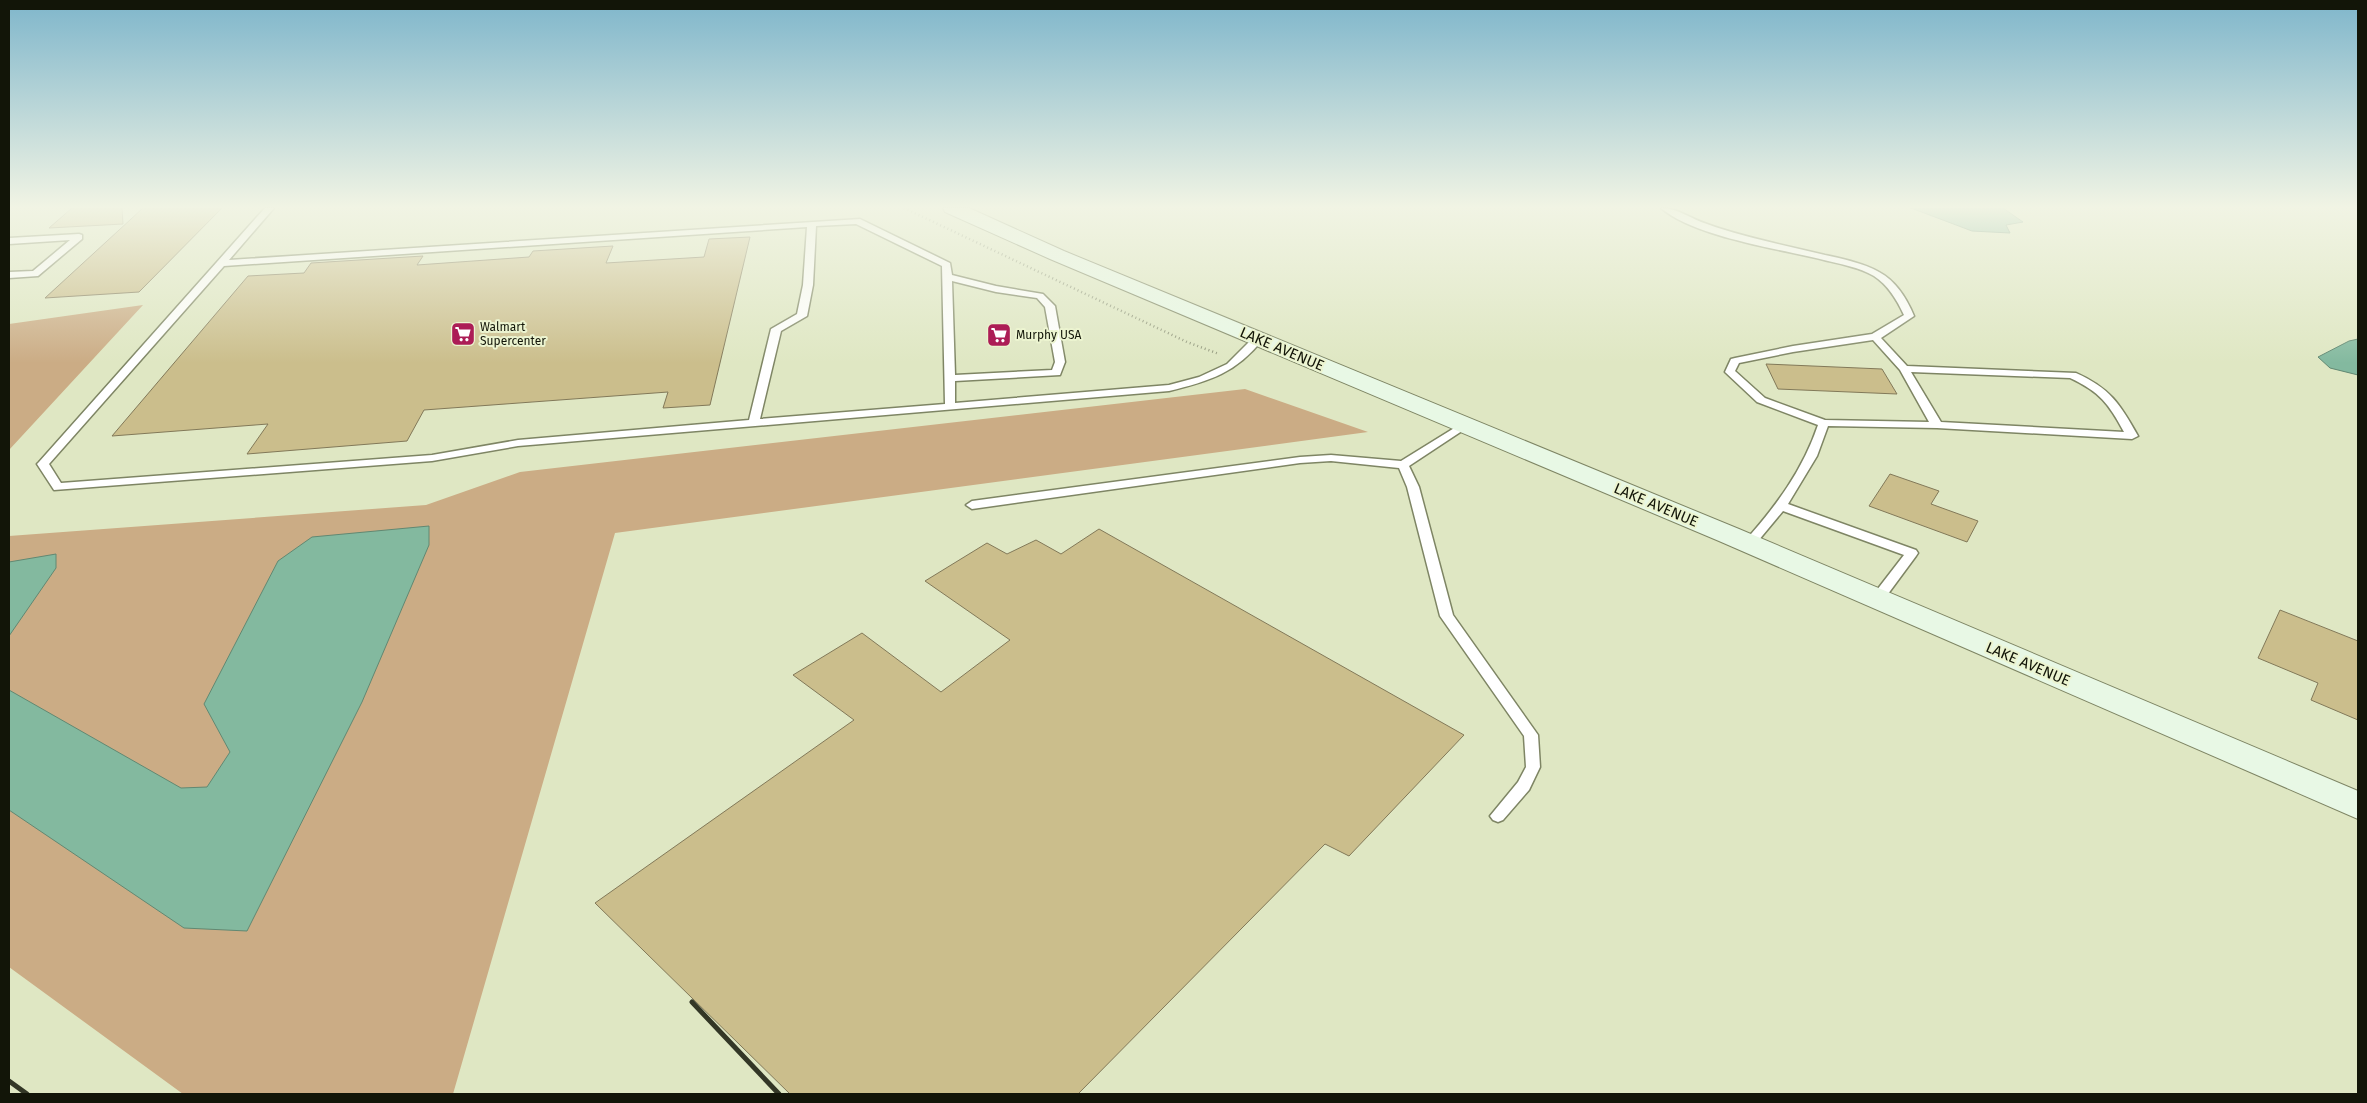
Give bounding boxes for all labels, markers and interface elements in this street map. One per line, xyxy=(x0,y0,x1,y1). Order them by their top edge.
place label: Walmart Supercenter xyxy=(480,320,546,348)
supermarket icon: Walmart Supercenter xyxy=(450,321,476,347)
supermarket icon: Murphy USA xyxy=(986,322,1012,348)
street label: LAKE AVENUE xyxy=(1237,323,1327,375)
place label: Murphy USA xyxy=(1016,328,1081,342)
street label: LAKE AVENUE xyxy=(1611,479,1701,531)
street label: LAKE AVENUE xyxy=(1983,638,2073,690)

